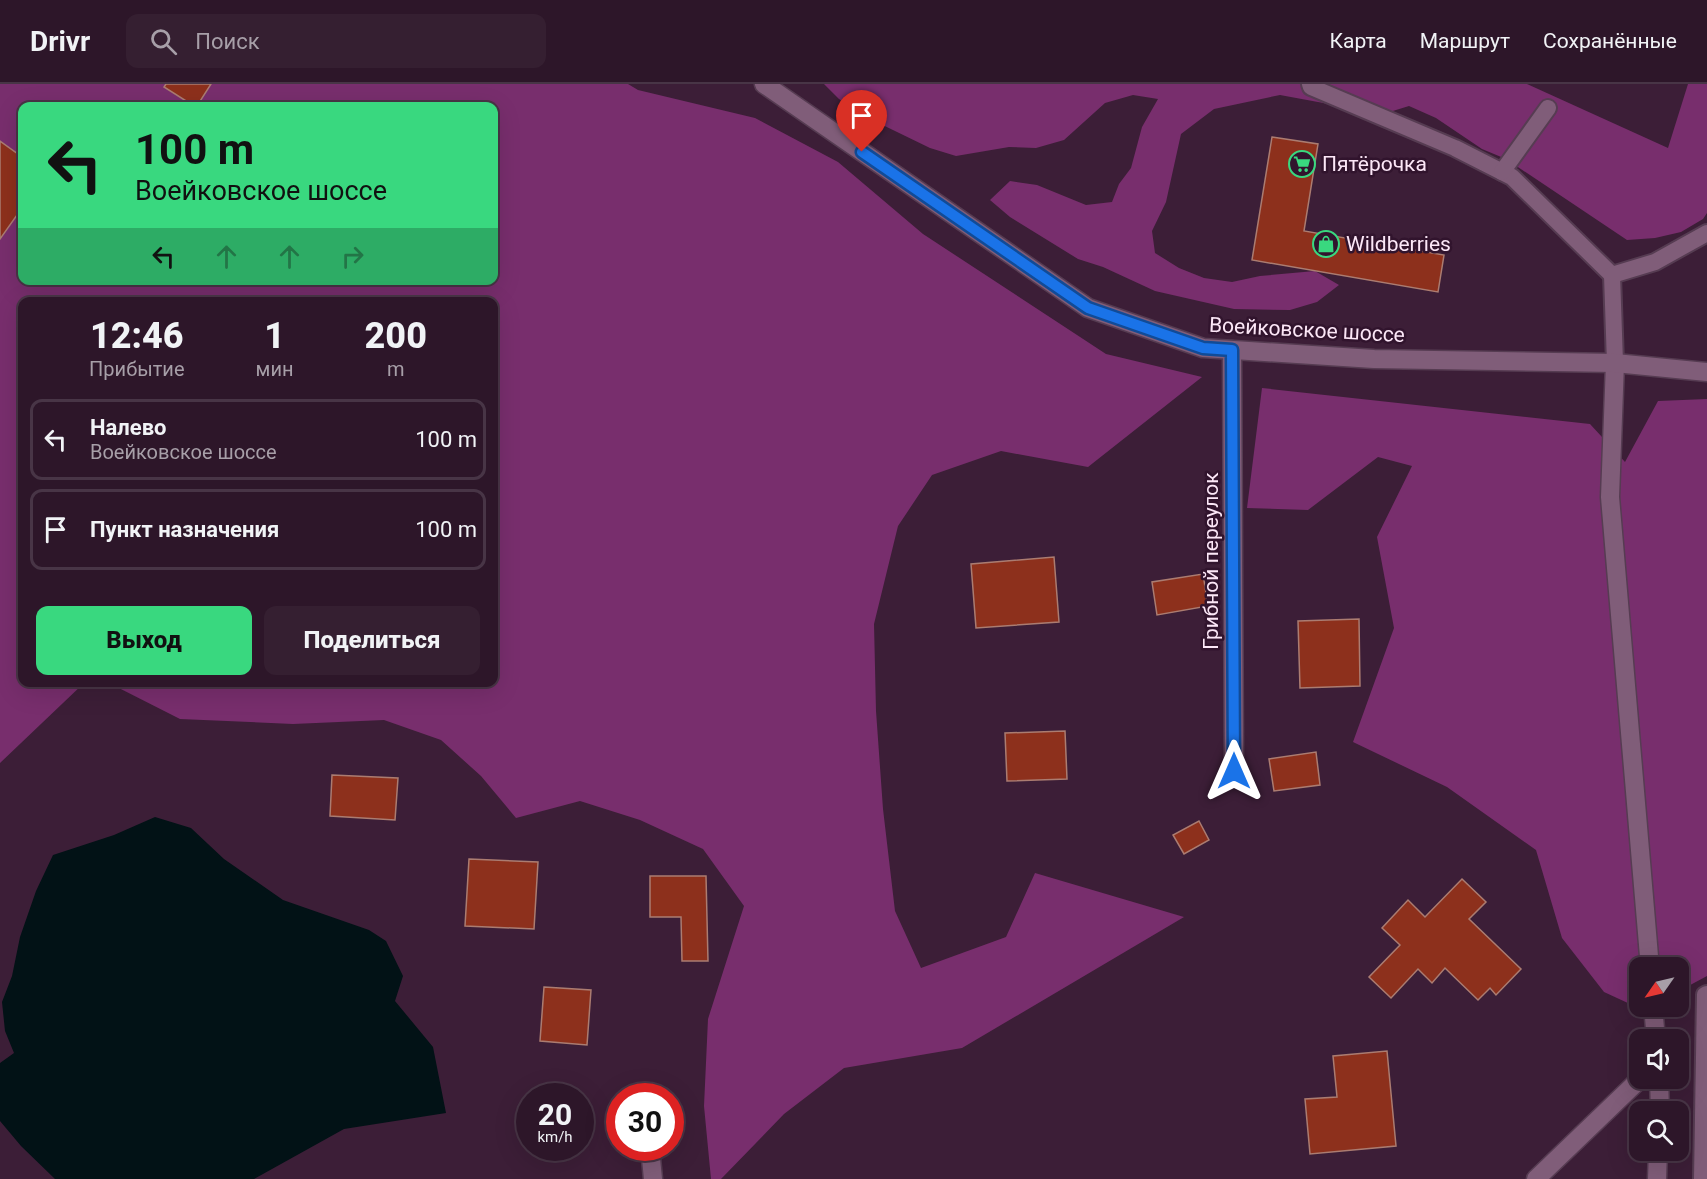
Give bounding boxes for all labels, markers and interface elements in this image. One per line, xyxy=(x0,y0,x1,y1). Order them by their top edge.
search box xyxy=(126,14,546,68)
text: Drivr xyxy=(30,25,90,58)
icon: search xyxy=(147,25,180,58)
text: Поиск xyxy=(195,29,260,54)
text: Карта xyxy=(1330,29,1387,53)
text: Маршрут xyxy=(1420,29,1510,53)
text: Сохранённые xyxy=(1543,29,1677,53)
pin xyxy=(836,90,887,152)
icon: arrive xyxy=(845,99,878,132)
text: 100 m xyxy=(135,125,254,174)
icon: left xyxy=(36,126,114,204)
supermarket icon: Пятёрочка xyxy=(1287,149,1317,179)
place label: Пятёрочка xyxy=(1322,152,1427,176)
text: Воейковское шоссе xyxy=(135,175,387,207)
shop icon: Wildberries xyxy=(1311,229,1341,259)
place label: Wildberries xyxy=(1346,232,1451,256)
icon: left xyxy=(147,240,180,273)
icon: ahead xyxy=(210,240,243,273)
icon: ahead xyxy=(273,240,306,273)
icon: right xyxy=(336,240,369,273)
street label: Воейковское шоссе xyxy=(1209,313,1405,347)
text: 12:46 xyxy=(90,315,184,357)
text: 1 xyxy=(264,315,285,357)
text: 200 xyxy=(365,315,427,357)
text: Прибытие xyxy=(89,357,185,381)
text: мин xyxy=(256,357,294,381)
text: m xyxy=(387,357,405,381)
text: Налево xyxy=(90,415,167,440)
icon: left xyxy=(39,423,72,456)
text: 100 m xyxy=(415,427,477,452)
text: Воейковское шоссе xyxy=(90,440,277,464)
street label: Грибной переулок xyxy=(1199,472,1223,650)
icon: arrive xyxy=(39,513,72,546)
text: Пункт назначения xyxy=(90,517,279,542)
text: 100 m xyxy=(415,517,477,542)
button: Выход xyxy=(36,606,252,675)
button: Поделиться xyxy=(264,606,480,675)
position arrow xyxy=(1202,739,1266,803)
north arrow xyxy=(1629,957,1689,1017)
map controls xyxy=(1629,957,1689,1161)
button: sound xyxy=(1629,1029,1689,1089)
speed limit sign: 30 xyxy=(606,1083,684,1161)
text: 20 xyxy=(538,1097,572,1132)
button: search xyxy=(1629,1101,1689,1161)
text: km/h xyxy=(537,1128,573,1146)

